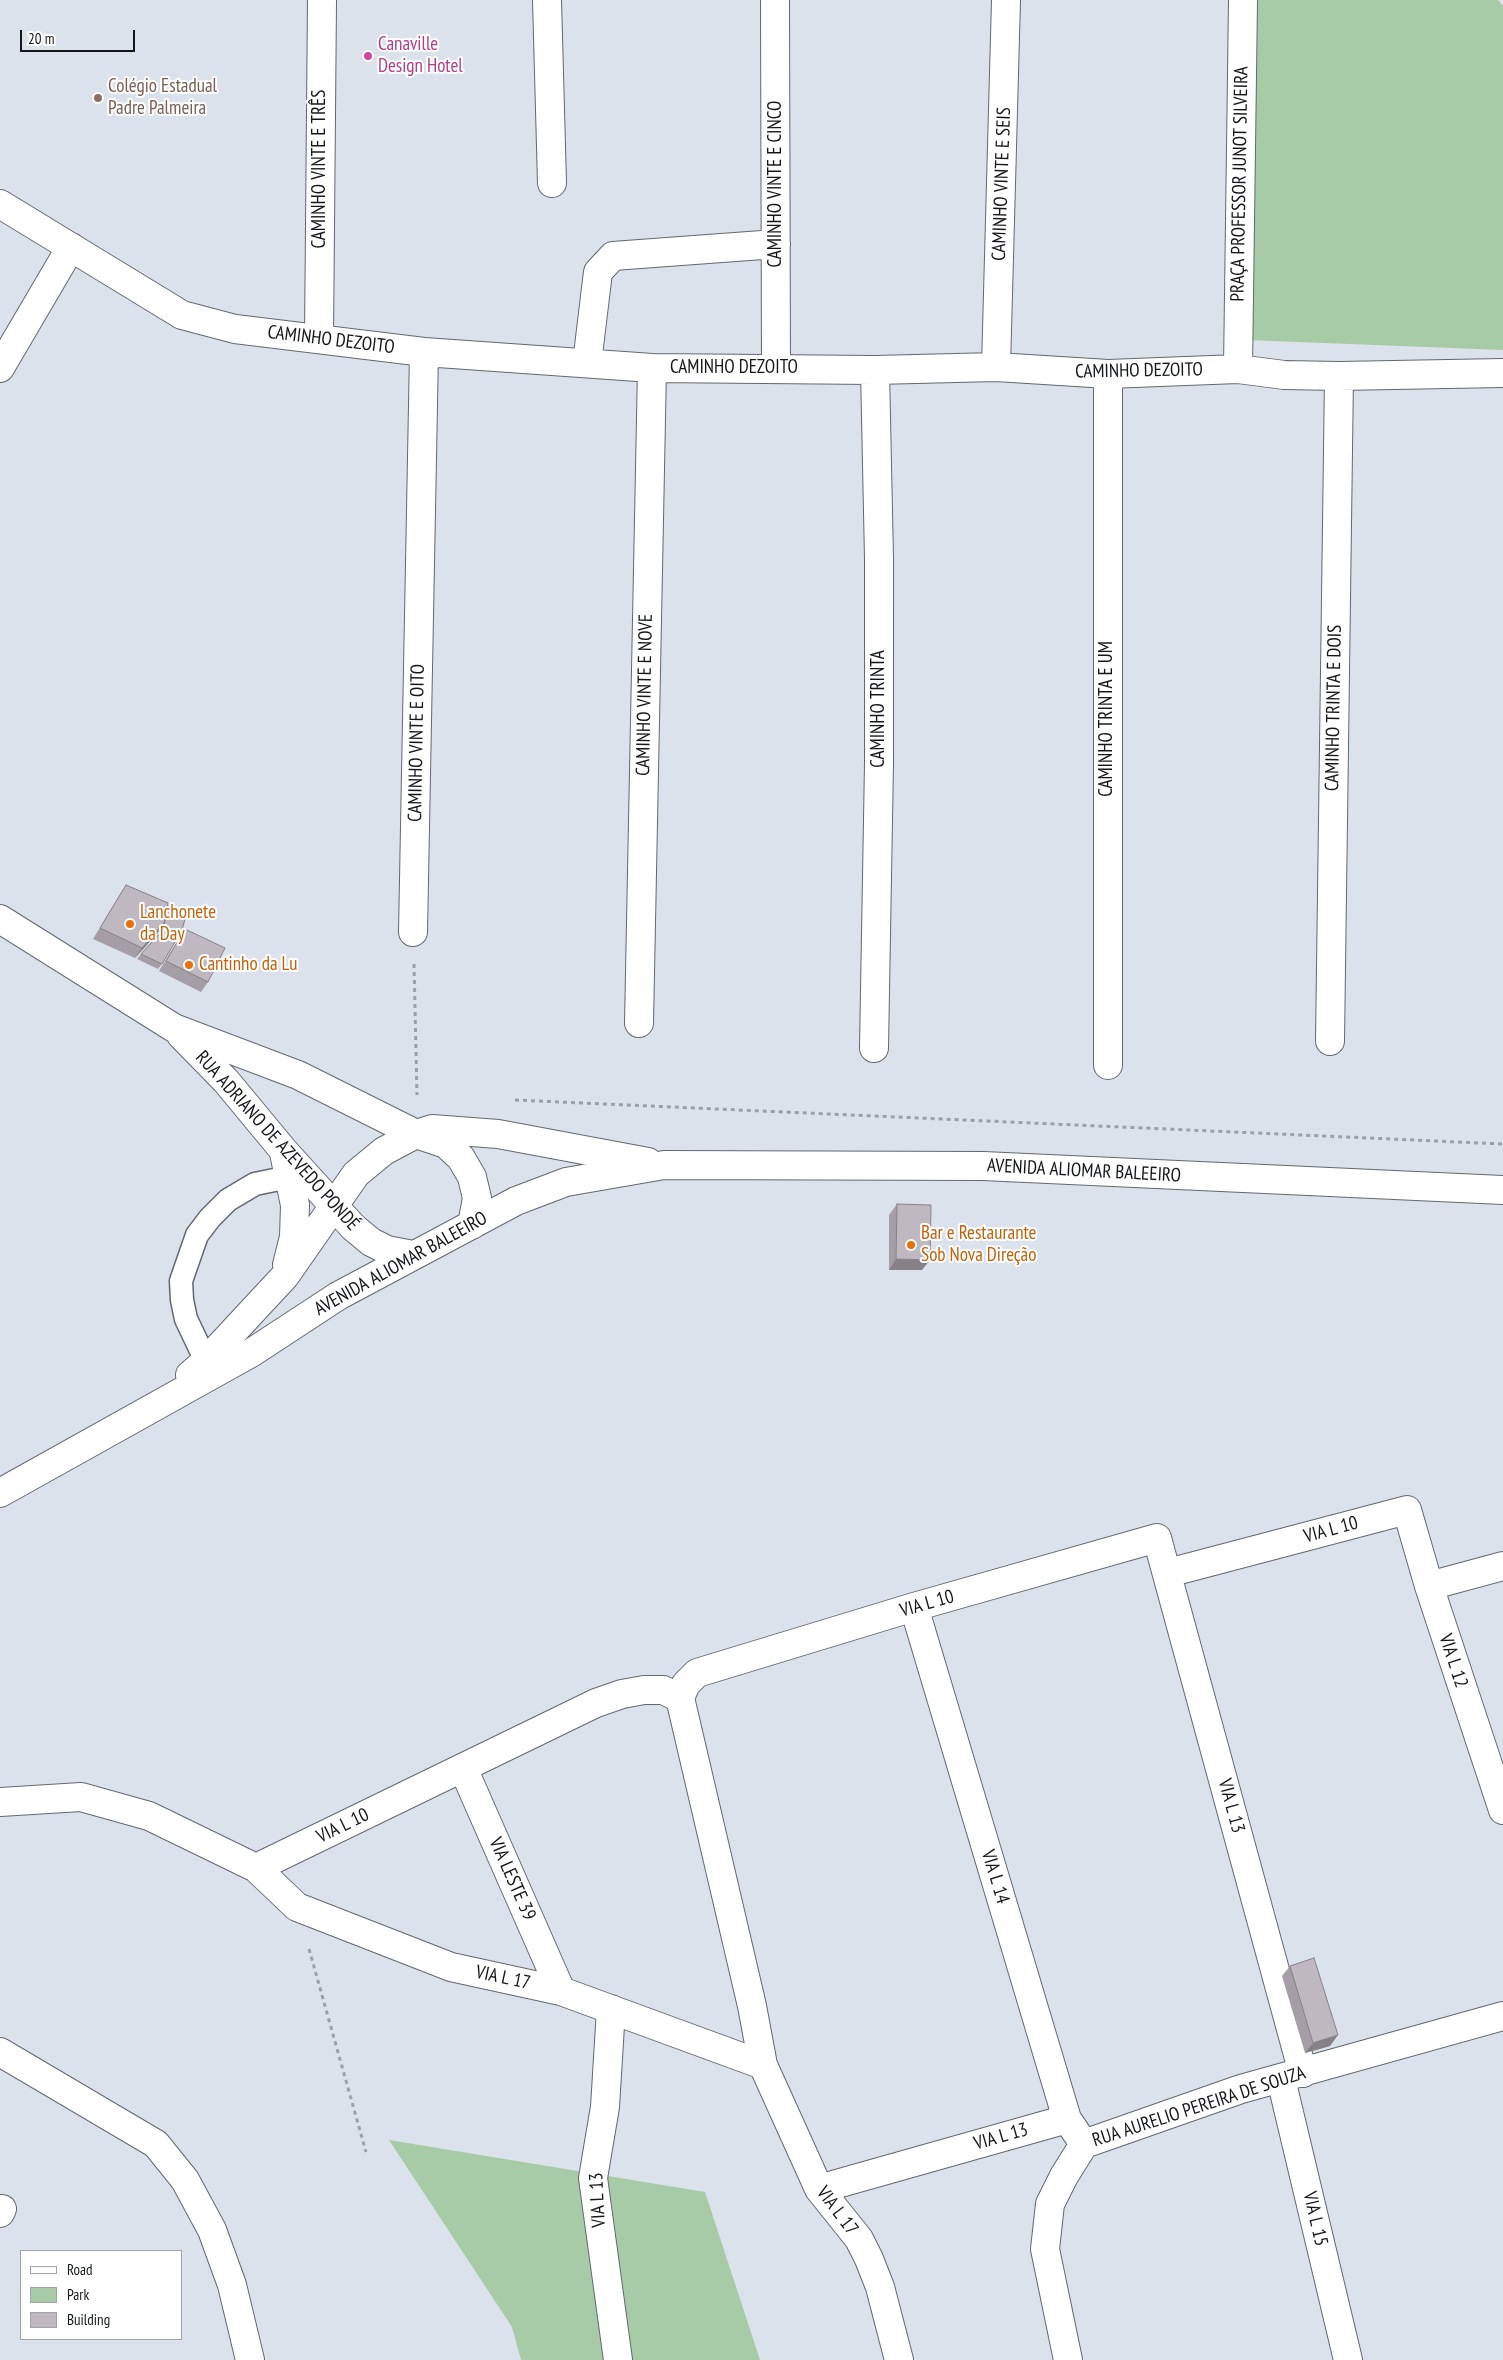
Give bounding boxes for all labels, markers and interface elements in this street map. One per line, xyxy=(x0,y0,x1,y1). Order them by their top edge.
scale bar xyxy=(22,20,138,52)
text: 20 m xyxy=(28,29,54,48)
place label: Canaville Design Hotel xyxy=(378,34,463,78)
marker: Canaville Design Hotel xyxy=(362,50,374,62)
street label: PRAÇA PROFESSOR JUNOT SILVEIRA xyxy=(1227,66,1253,302)
place label: Colégio Estadual Padre Palmeira xyxy=(108,76,217,120)
street label: CAMINHO VINTE E TRÊS xyxy=(309,90,331,248)
marker: Colégio Estadual Padre Palmeira xyxy=(92,92,104,104)
street label: CAMINHO VINTE E CINCO xyxy=(765,101,787,267)
street label: CAMINHO VINTE E SEIS xyxy=(988,107,1016,261)
street label: CAMINHO DEZOITO xyxy=(266,321,396,359)
street label: CAMINHO DEZOITO xyxy=(670,357,798,379)
street label: CAMINHO DEZOITO xyxy=(1075,358,1203,384)
street label: CAMINHO VINTE E NOVE xyxy=(632,614,658,776)
street label: CAMINHO TRINTA E DOIS xyxy=(1321,625,1347,791)
street label: CAMINHO TRINTA E UM xyxy=(1096,641,1118,797)
street label: CAMINHO TRINTA xyxy=(868,650,890,768)
street label: CAMINHO VINTE E OITO xyxy=(404,664,430,822)
place label: Lanchonete da Day xyxy=(140,902,216,946)
marker: Lanchonete da Day xyxy=(124,918,136,930)
place label: Cantinho da Lu xyxy=(199,954,297,976)
marker: Cantinho da Lu xyxy=(183,959,195,971)
street label: RUA ADRIANO DE AZEVEDO PONDÉ xyxy=(190,1046,364,1236)
street label: AVENIDA ALIOMAR BALEEIRO xyxy=(987,1155,1181,1187)
street label: AVENIDA ALIOMAR BALEEIRO xyxy=(311,1207,491,1321)
place label: Bar e Restaurante Sob Nova Direção xyxy=(921,1223,1036,1267)
marker: Bar e Restaurante Sob Nova Direção xyxy=(905,1239,917,1251)
street label: VIA L 10 xyxy=(1301,1512,1361,1548)
street label: VIA L 10 xyxy=(897,1585,957,1623)
street label: VIA L 12 xyxy=(1434,1631,1472,1691)
street label: VIA L 13 xyxy=(1213,1776,1249,1836)
street label: VIA L 10 xyxy=(313,1804,373,1848)
street label: VIA LESTE 39 xyxy=(484,1834,540,1924)
street label: VIA L 14 xyxy=(976,1847,1014,1907)
street label: VIA L 17 xyxy=(474,1961,532,1995)
street label: RUA AURELIO PEREIRA DE SOUZA xyxy=(1090,2062,1308,2152)
street label: VIA L 13 xyxy=(971,2118,1031,2156)
street label: VIA L 13 xyxy=(585,2172,611,2228)
street label: VIA L 17 xyxy=(811,2182,863,2240)
street label: VIA L 15 xyxy=(1298,2190,1332,2248)
legend xyxy=(20,2250,182,2340)
text: Road xyxy=(67,2260,93,2279)
text: Park xyxy=(67,2285,89,2304)
text: Building xyxy=(67,2310,110,2329)

